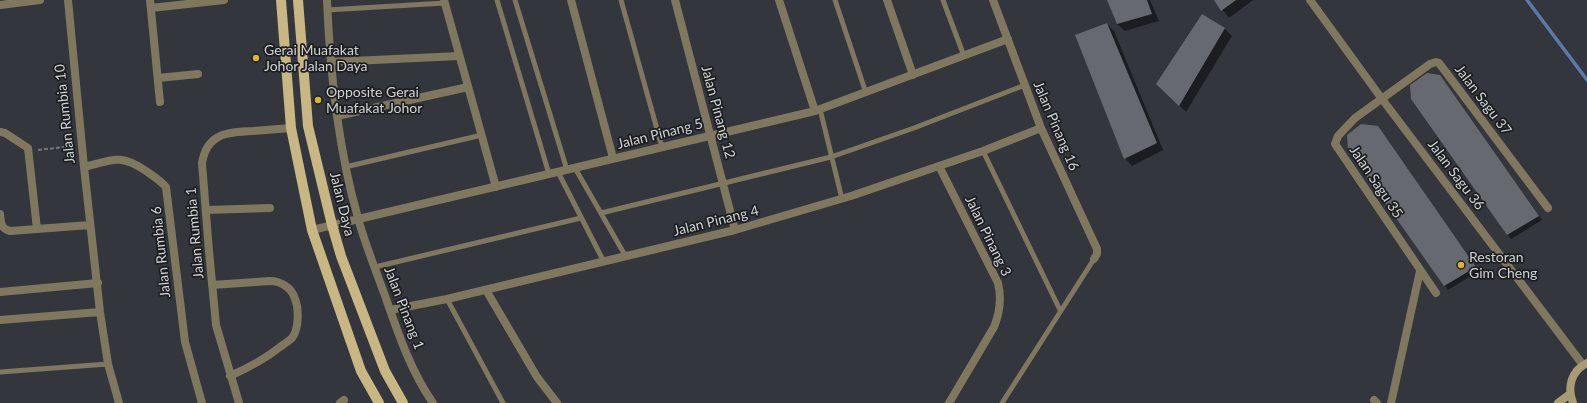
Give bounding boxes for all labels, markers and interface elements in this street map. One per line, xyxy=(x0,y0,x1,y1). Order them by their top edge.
place label: Gerai Muafakat Johor Jalan Daya xyxy=(264,42,368,74)
marker: Gerai Muafakat Johor Jalan Daya xyxy=(251,53,261,63)
street label: Jalan Sagu 37 xyxy=(1451,62,1515,138)
street label: Jalan Rumbia 10 xyxy=(51,63,79,165)
street label: Jalan Pinang 12 xyxy=(698,64,738,160)
street label: Jalan Pinang 16 xyxy=(1030,79,1082,173)
place label: Opposite Gerai Muafakat Johor xyxy=(326,84,422,116)
marker: Opposite Gerai Muafakat Johor xyxy=(313,95,323,105)
street label: Jalan Pinang 5 xyxy=(615,115,705,153)
street label: Jalan Sagu 36 xyxy=(1424,137,1488,213)
street label: Jalan Sagu 35 xyxy=(1346,143,1406,221)
street label: Jalan Daya xyxy=(326,170,358,238)
street label: Jalan Rumbia 1 xyxy=(183,186,207,280)
street label: Jalan Pinang 3 xyxy=(961,193,1015,279)
street label: Jalan Pinang 4 xyxy=(671,202,761,240)
street label: Jalan Rumbia 6 xyxy=(148,205,174,299)
place label: Restoran Gim Cheng xyxy=(1469,249,1537,282)
marker: Restoran Gim Cheng xyxy=(1456,260,1466,270)
street label: Jalan Pinang 1 xyxy=(380,264,428,352)

